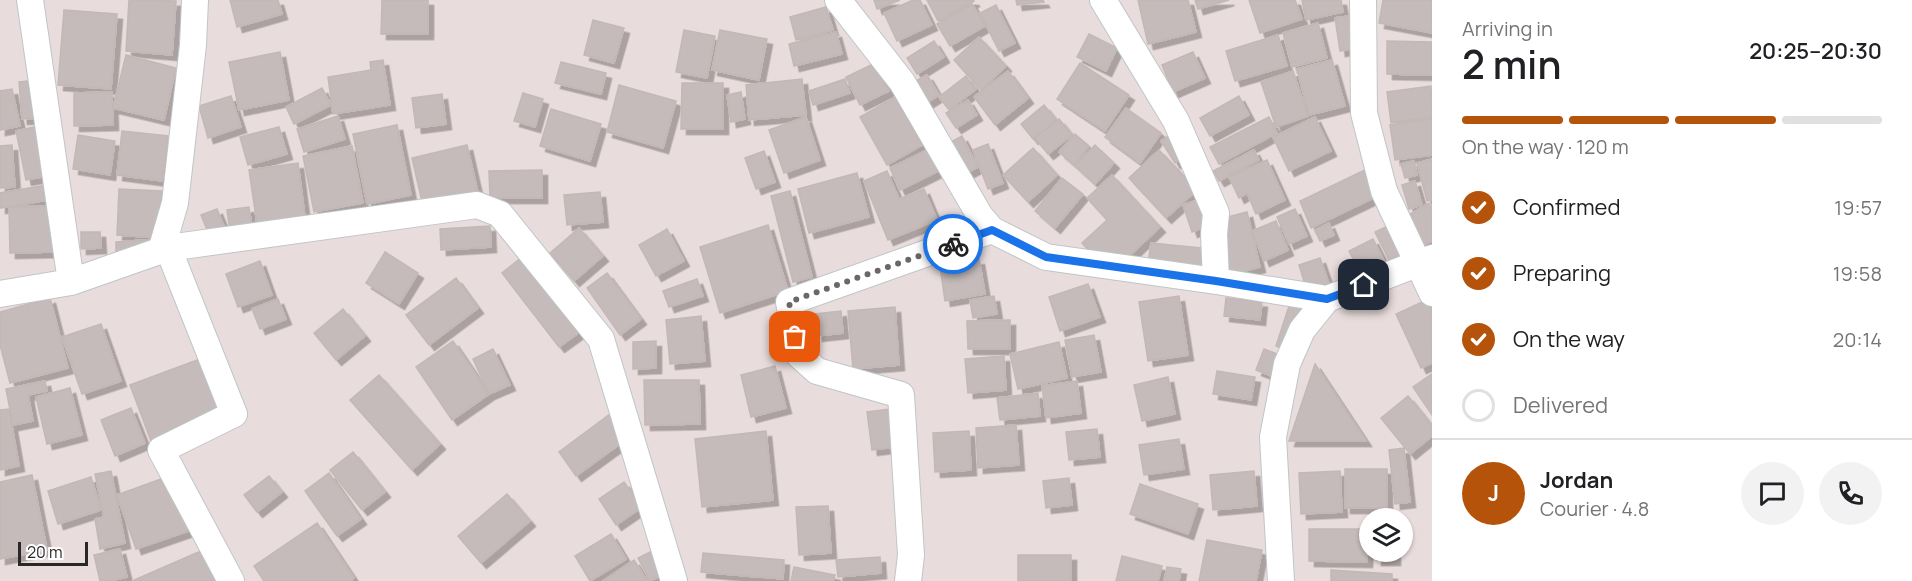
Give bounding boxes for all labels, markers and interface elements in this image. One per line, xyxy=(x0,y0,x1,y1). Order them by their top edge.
text: Arriving in xyxy=(1462,15,1553,42)
text: 20:25–20:30 xyxy=(1749,36,1882,66)
text: 2 min xyxy=(1462,37,1561,91)
text: On the way · 120 m xyxy=(1462,133,1629,160)
icon: check xyxy=(1462,191,1495,224)
text: Confirmed xyxy=(1513,192,1621,222)
text: 19:57 xyxy=(1834,194,1882,221)
courier xyxy=(923,214,983,274)
icon: bike xyxy=(937,228,970,261)
icon: check xyxy=(1462,257,1495,290)
text: Preparing xyxy=(1513,258,1611,288)
pin xyxy=(1338,259,1389,310)
text: 19:58 xyxy=(1833,260,1882,287)
icon: home xyxy=(1347,268,1380,301)
pin xyxy=(769,311,820,362)
icon: bag xyxy=(778,320,811,353)
icon: check xyxy=(1462,323,1495,356)
text: On the way xyxy=(1513,324,1625,354)
text: 20:14 xyxy=(1833,326,1882,353)
text: Delivered xyxy=(1513,390,1608,420)
button: chat xyxy=(1741,462,1804,525)
button: phone xyxy=(1819,462,1882,525)
text: Jordan xyxy=(1540,465,1613,495)
text: J xyxy=(1488,478,1499,508)
text: Courier · 4.8 xyxy=(1540,495,1649,522)
map controls xyxy=(1359,508,1413,562)
button: layers xyxy=(1359,508,1413,562)
scale bar xyxy=(18,539,88,566)
text: 20 m xyxy=(27,541,63,563)

